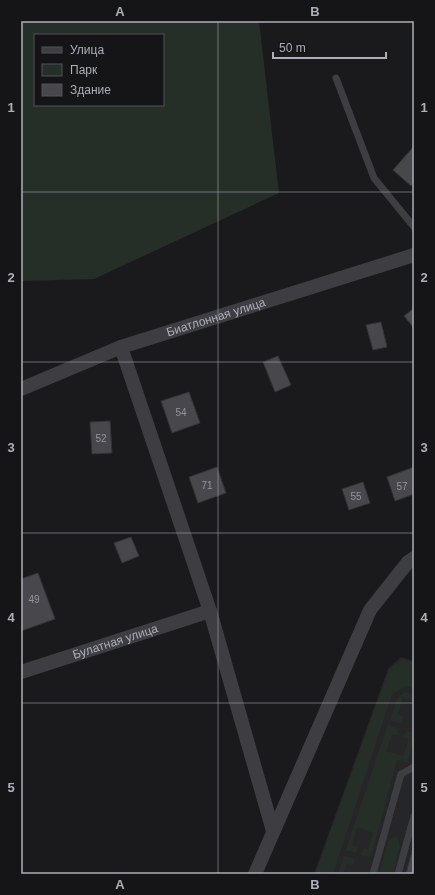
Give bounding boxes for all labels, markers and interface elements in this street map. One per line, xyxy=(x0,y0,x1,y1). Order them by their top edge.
text: A xyxy=(115,4,125,19)
text: B xyxy=(310,4,320,19)
legend xyxy=(34,34,164,106)
scale bar xyxy=(273,34,386,60)
text: 50 m xyxy=(279,41,306,55)
text: Улица xyxy=(70,43,104,57)
text: Парк xyxy=(70,63,98,77)
text: Здание xyxy=(70,83,111,97)
text: 1 xyxy=(7,100,15,115)
text: 1 xyxy=(420,100,428,115)
text: 2 xyxy=(7,270,15,285)
text: 2 xyxy=(420,270,428,285)
street label: Биатлонная улица xyxy=(165,295,267,339)
house number: 54 xyxy=(175,407,187,418)
house number: 52 xyxy=(95,433,107,444)
text: 3 xyxy=(7,440,15,455)
text: 3 xyxy=(420,440,428,455)
house number: 71 xyxy=(201,480,213,491)
house number: 57 xyxy=(396,481,408,492)
house number: 55 xyxy=(350,491,362,502)
house number: 49 xyxy=(28,594,40,605)
text: 4 xyxy=(7,610,15,625)
text: 4 xyxy=(420,610,428,625)
street label: Булатная улица xyxy=(71,621,160,662)
text: 5 xyxy=(7,780,15,795)
text: 5 xyxy=(420,780,428,795)
text: A xyxy=(115,877,125,892)
text: B xyxy=(310,877,320,892)

